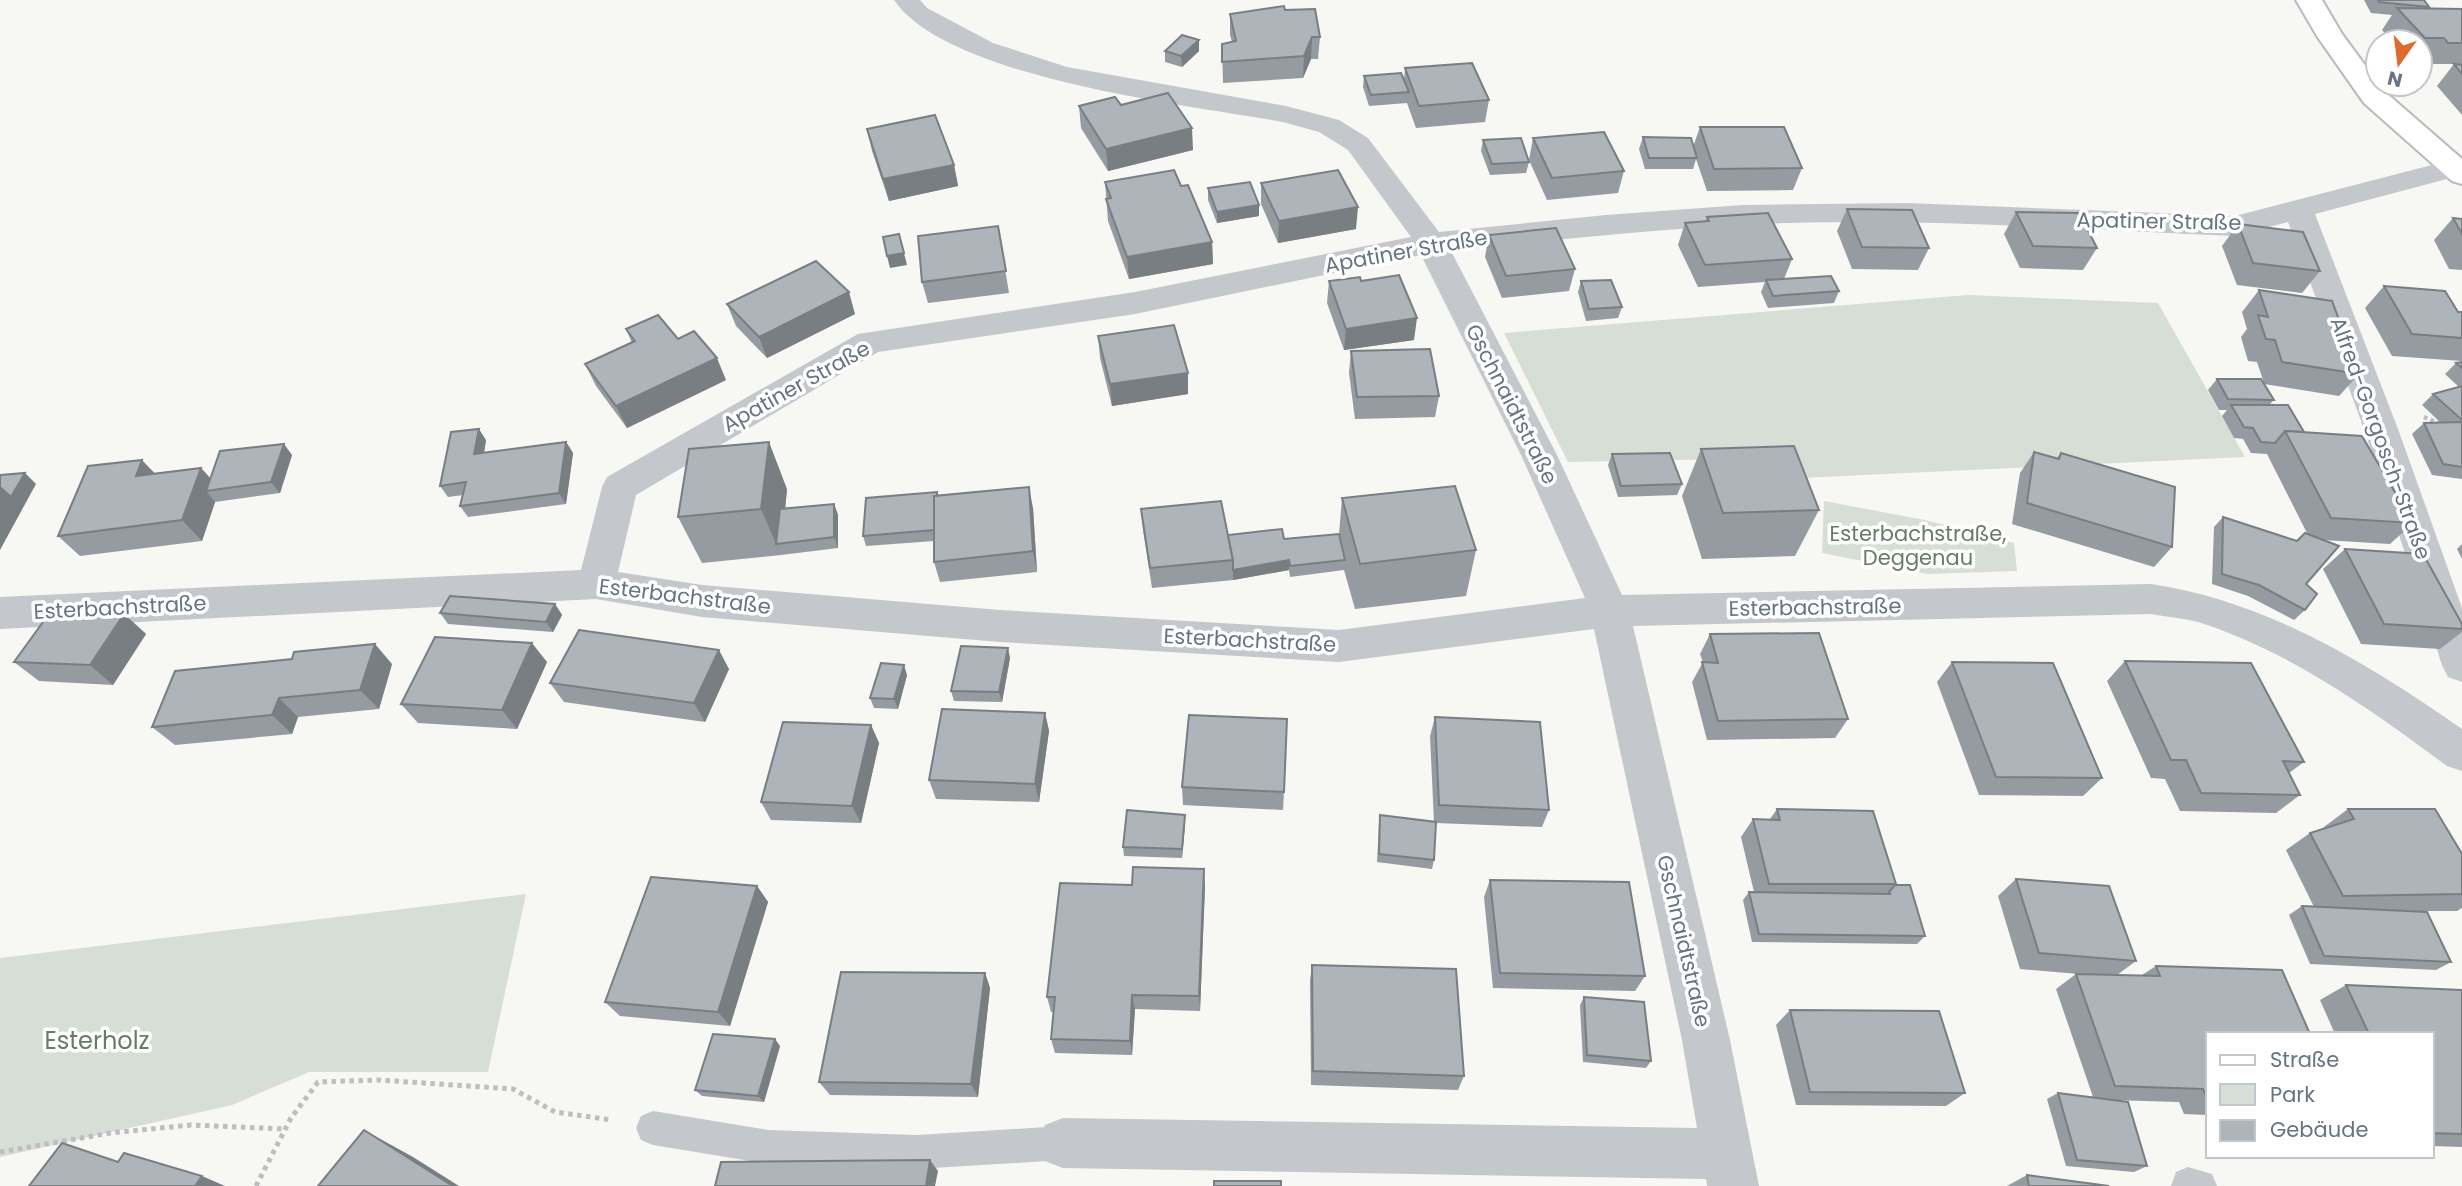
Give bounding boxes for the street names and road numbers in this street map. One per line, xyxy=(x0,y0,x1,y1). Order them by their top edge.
street label: Apatiner Straße xyxy=(2076,205,2242,237)
street label: Apatiner Straße xyxy=(1322,222,1490,280)
street label: Alfred-Gorgosch-Straße xyxy=(2324,313,2438,563)
street label: Gschnaidtstraße xyxy=(1459,319,1565,489)
street label: Apatiner Straße xyxy=(717,333,875,439)
street label: Esterbachstraße xyxy=(597,571,773,621)
street label: Esterbachstraße xyxy=(33,588,207,626)
street label: Esterbachstraße xyxy=(1728,591,1902,623)
street label: Esterbachstraße xyxy=(1163,621,1337,659)
street label: Gschnaidtstraße xyxy=(1650,852,1718,1030)

